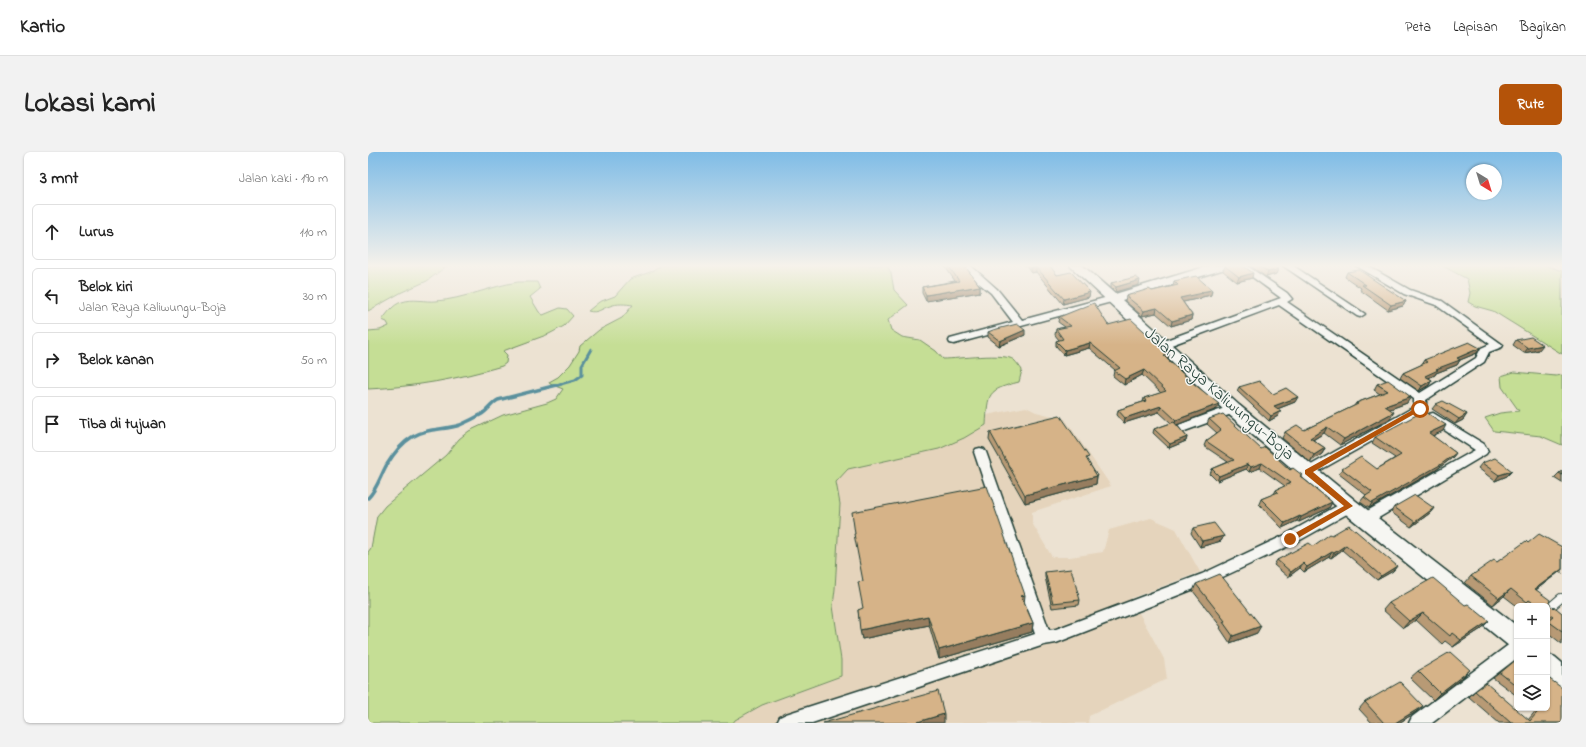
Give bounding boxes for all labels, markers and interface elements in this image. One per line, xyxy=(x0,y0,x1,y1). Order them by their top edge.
text: Kartio xyxy=(20,14,65,41)
text: Peta xyxy=(1405,17,1431,38)
text: Lapisan xyxy=(1453,17,1498,38)
text: Bagikan xyxy=(1520,17,1566,38)
text: Lokasi kami xyxy=(24,84,156,125)
button: Rute xyxy=(1499,84,1562,125)
north arrow xyxy=(1466,164,1502,200)
text: 3 mnt xyxy=(40,166,79,191)
text: Jalan kaki · 190 m xyxy=(239,169,328,188)
icon: ahead xyxy=(41,221,63,243)
text: Lurus xyxy=(79,221,114,243)
text: 110 m xyxy=(300,223,327,242)
text: Belok kiri xyxy=(79,276,133,298)
icon: left xyxy=(41,285,63,307)
text: 30 m xyxy=(303,287,327,306)
text: Jalan Raya Kaliwungu-Boja xyxy=(79,298,226,317)
street label: Jalan Raya Kaliwungu-Boja xyxy=(1137,321,1300,468)
icon: right xyxy=(41,349,63,371)
text: Belok kanan xyxy=(79,349,154,371)
text: 50 m xyxy=(301,351,327,370)
route start xyxy=(1411,400,1429,418)
icon: arrive xyxy=(41,413,63,435)
text: Tiba di tujuan xyxy=(79,413,166,435)
route end xyxy=(1281,530,1299,548)
map controls xyxy=(1514,603,1550,711)
button: + xyxy=(1514,603,1550,639)
button: − xyxy=(1514,639,1550,675)
button: layers xyxy=(1514,675,1550,711)

